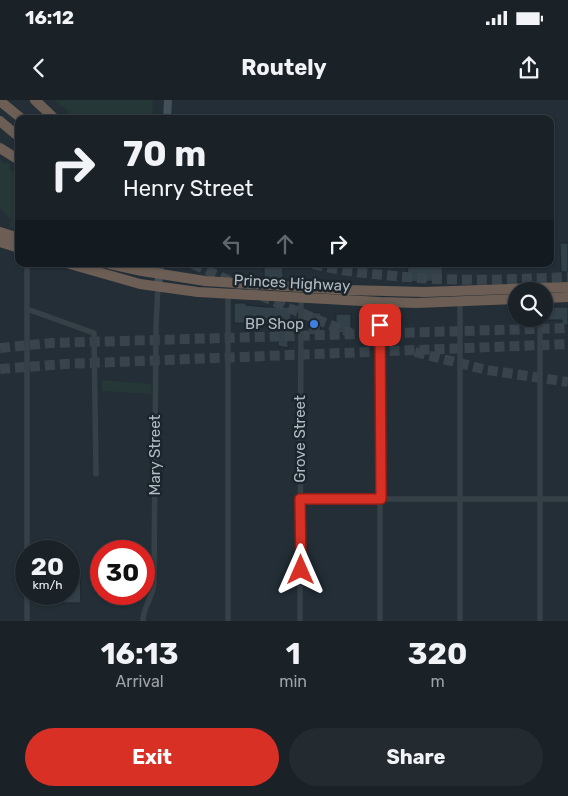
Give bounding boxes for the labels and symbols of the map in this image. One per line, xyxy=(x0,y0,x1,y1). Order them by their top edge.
street label: Princes Highway xyxy=(233,271,351,295)
pin xyxy=(359,304,401,346)
place label: BP Shop xyxy=(245,315,304,333)
marker: BP Shop xyxy=(308,318,320,330)
street label: Grove Street xyxy=(291,395,309,483)
street label: Mary Street xyxy=(146,414,164,495)
speed limit sign: 30 xyxy=(90,540,155,605)
position arrow xyxy=(274,543,326,595)

